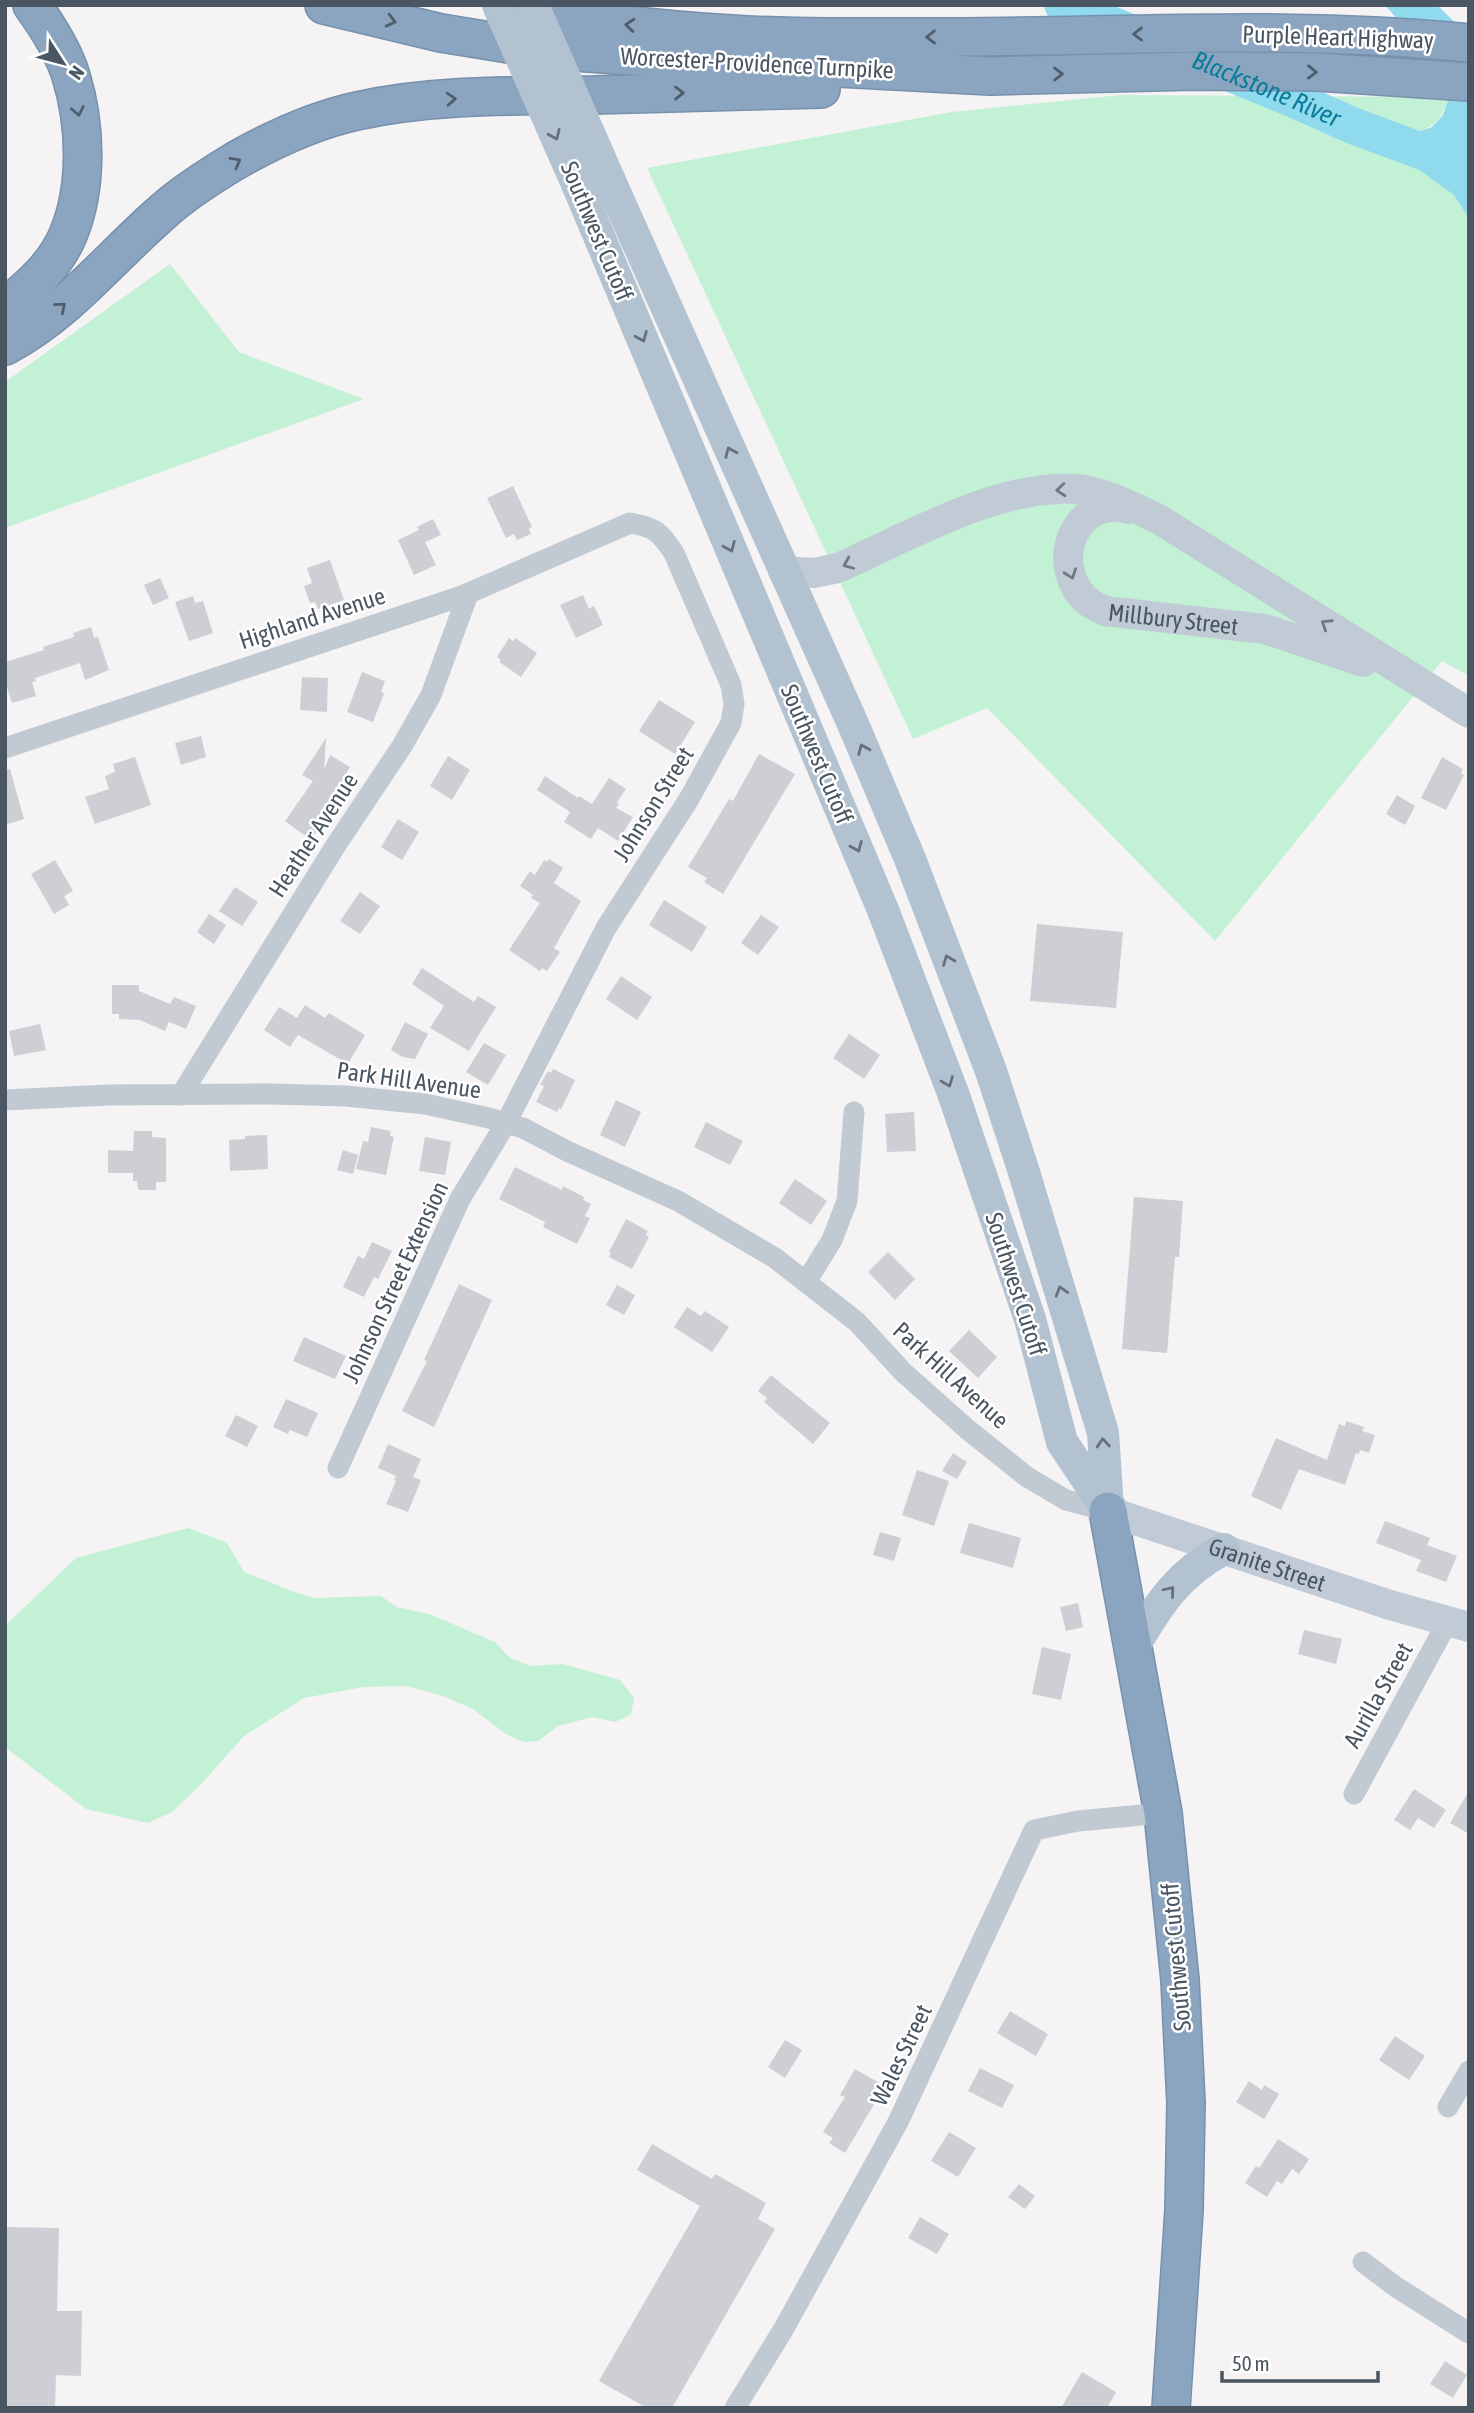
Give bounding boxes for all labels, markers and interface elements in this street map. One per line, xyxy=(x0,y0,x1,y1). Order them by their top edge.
one-way arrow xyxy=(385,13,397,27)
one-way arrow xyxy=(624,18,636,33)
street label: Purple Heart Highway xyxy=(1242,20,1434,54)
one-way arrow xyxy=(1132,26,1143,42)
north arrow xyxy=(28,28,98,98)
one-way arrow xyxy=(925,29,935,45)
street label: Worcester-Providence Turnpike xyxy=(620,42,894,84)
water label: Blackstone River xyxy=(1188,44,1346,134)
text: N xyxy=(65,62,89,84)
one-way arrow xyxy=(1307,65,1318,80)
one-way arrow xyxy=(1053,67,1064,82)
one-way arrow xyxy=(674,85,684,101)
one-way arrow xyxy=(446,91,457,106)
one-way arrow xyxy=(70,105,85,117)
one-way arrow xyxy=(547,128,561,140)
one-way arrow xyxy=(228,157,241,170)
street label: Southwest Cutoff xyxy=(556,157,638,305)
one-way arrow xyxy=(53,303,66,315)
one-way arrow xyxy=(634,330,648,343)
one-way arrow xyxy=(724,447,738,459)
one-way arrow xyxy=(1055,482,1066,497)
one-way arrow xyxy=(722,540,736,552)
one-way arrow xyxy=(843,556,855,570)
one-way arrow xyxy=(1063,568,1077,580)
street label: Highland Avenue xyxy=(236,582,388,654)
street label: Millbury Street xyxy=(1107,598,1240,639)
one-way arrow xyxy=(1321,620,1334,633)
street label: Southwest Cutoff xyxy=(776,680,858,828)
street label: Johnson Street xyxy=(607,742,699,866)
one-way arrow xyxy=(858,744,872,756)
street label: Heather Avenue xyxy=(263,768,363,902)
one-way arrow xyxy=(848,840,862,852)
one-way arrow xyxy=(942,955,956,967)
street label: Park Hill Avenue xyxy=(335,1057,483,1103)
one-way arrow xyxy=(940,1075,954,1087)
street label: Johnson Street Extension xyxy=(337,1177,453,1387)
street label: Southwest Cutoff xyxy=(980,1209,1052,1359)
one-way arrow xyxy=(1054,1286,1069,1298)
street label: Park Hill Avenue xyxy=(888,1316,1014,1434)
one-way arrow xyxy=(1096,1437,1111,1448)
street label: Granite Street xyxy=(1206,1532,1329,1596)
one-way arrow xyxy=(1162,1587,1174,1600)
street label: Aurilla Street xyxy=(1338,1638,1418,1752)
street label: Southwest Cutoff xyxy=(1156,1882,1196,2032)
street label: Wales Street xyxy=(865,2000,937,2110)
scale bar xyxy=(1222,2340,1378,2384)
text: 50 m xyxy=(1232,2351,1270,2375)

